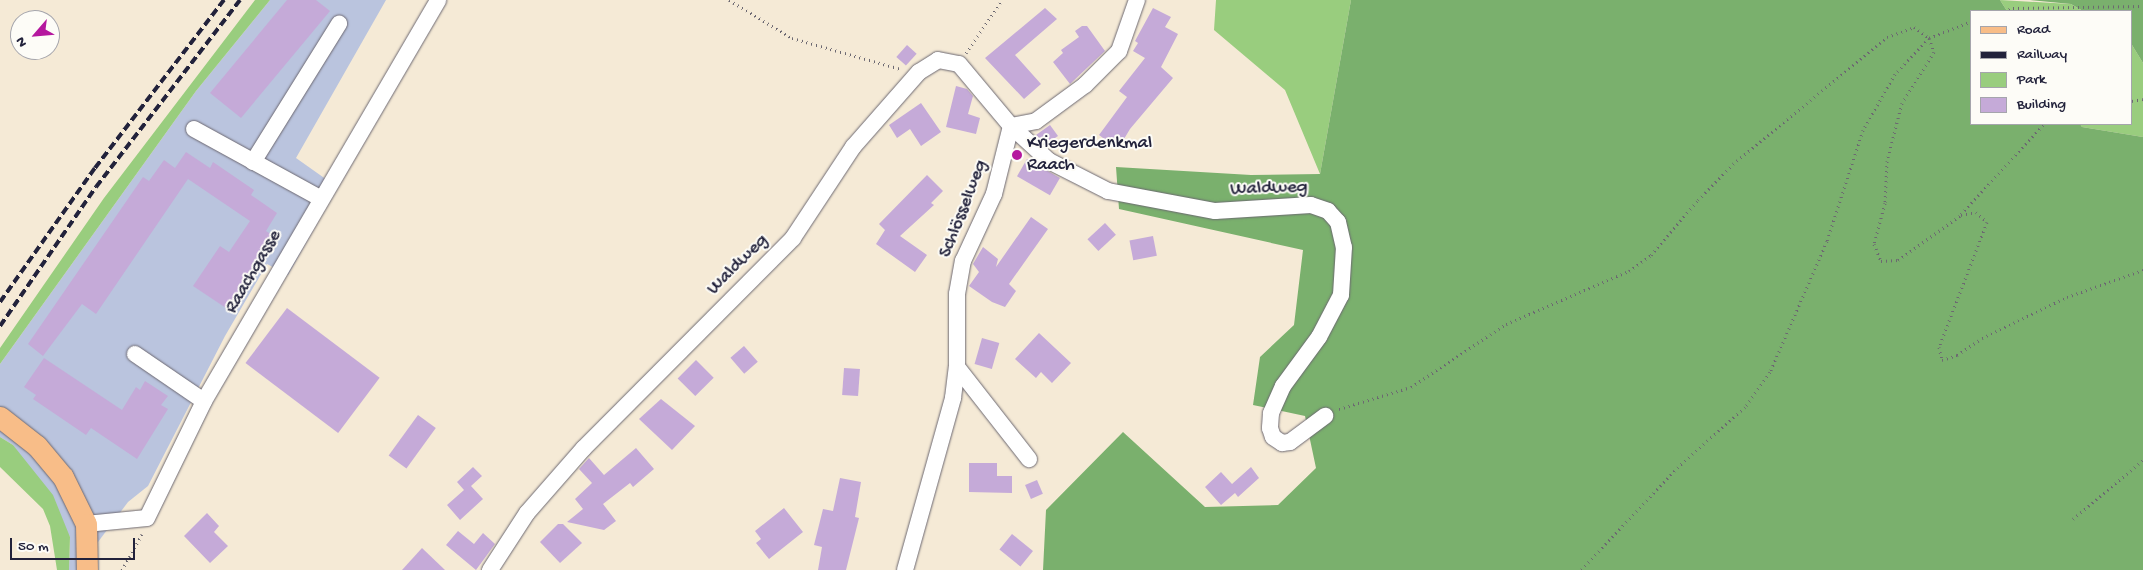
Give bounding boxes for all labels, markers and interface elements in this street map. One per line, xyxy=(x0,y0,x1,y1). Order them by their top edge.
north arrow xyxy=(10,10,60,60)
legend xyxy=(1970,10,2133,125)
text: Road xyxy=(2017,21,2050,39)
text: N xyxy=(12,34,32,50)
text: Railway xyxy=(2017,46,2067,64)
text: Park xyxy=(2017,71,2046,89)
text: Building xyxy=(2017,96,2066,114)
place label: Kriegerdenkmal Raach xyxy=(1027,133,1152,177)
marker: Kriegerdenkmal Raach xyxy=(1011,149,1023,161)
street label: Schlösselweg xyxy=(935,157,993,261)
street label: Waldweg xyxy=(1230,176,1308,202)
street label: Raachgasse xyxy=(221,226,287,318)
street label: Waldweg xyxy=(703,230,773,300)
scale bar xyxy=(12,528,138,560)
text: 50 m xyxy=(18,538,49,556)

